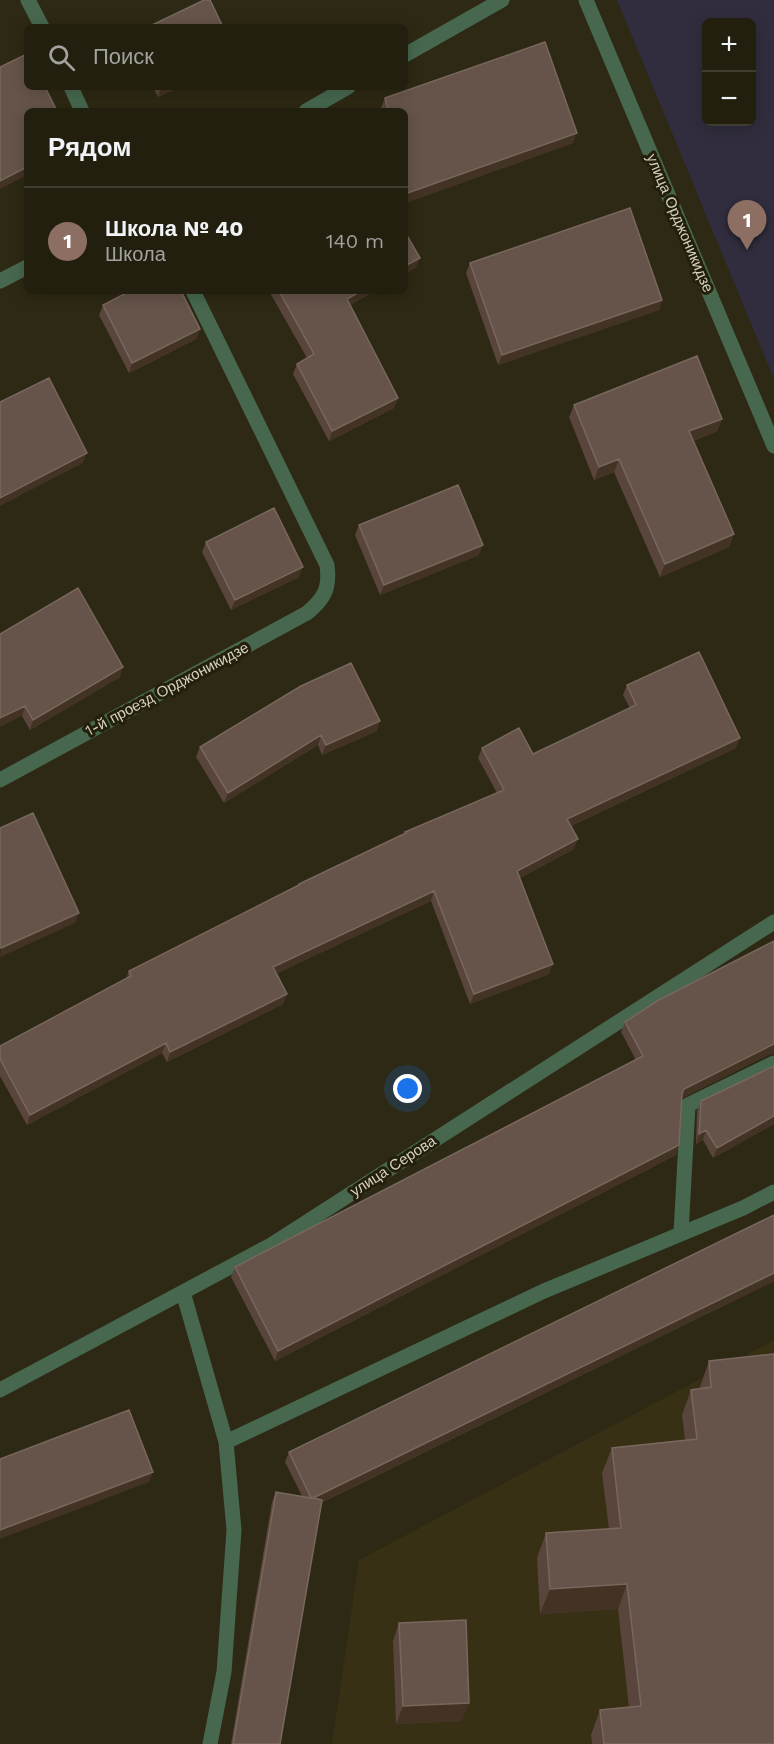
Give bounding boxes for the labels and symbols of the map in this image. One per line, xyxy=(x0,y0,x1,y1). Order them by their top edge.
street label: улица Орджоникидзе xyxy=(643,151,717,295)
pin: 1 xyxy=(728,200,766,250)
street label: 1-й проезд Орджоникидзе xyxy=(82,638,252,740)
your location xyxy=(393,1074,422,1103)
street label: улица Серова xyxy=(347,1131,440,1200)

